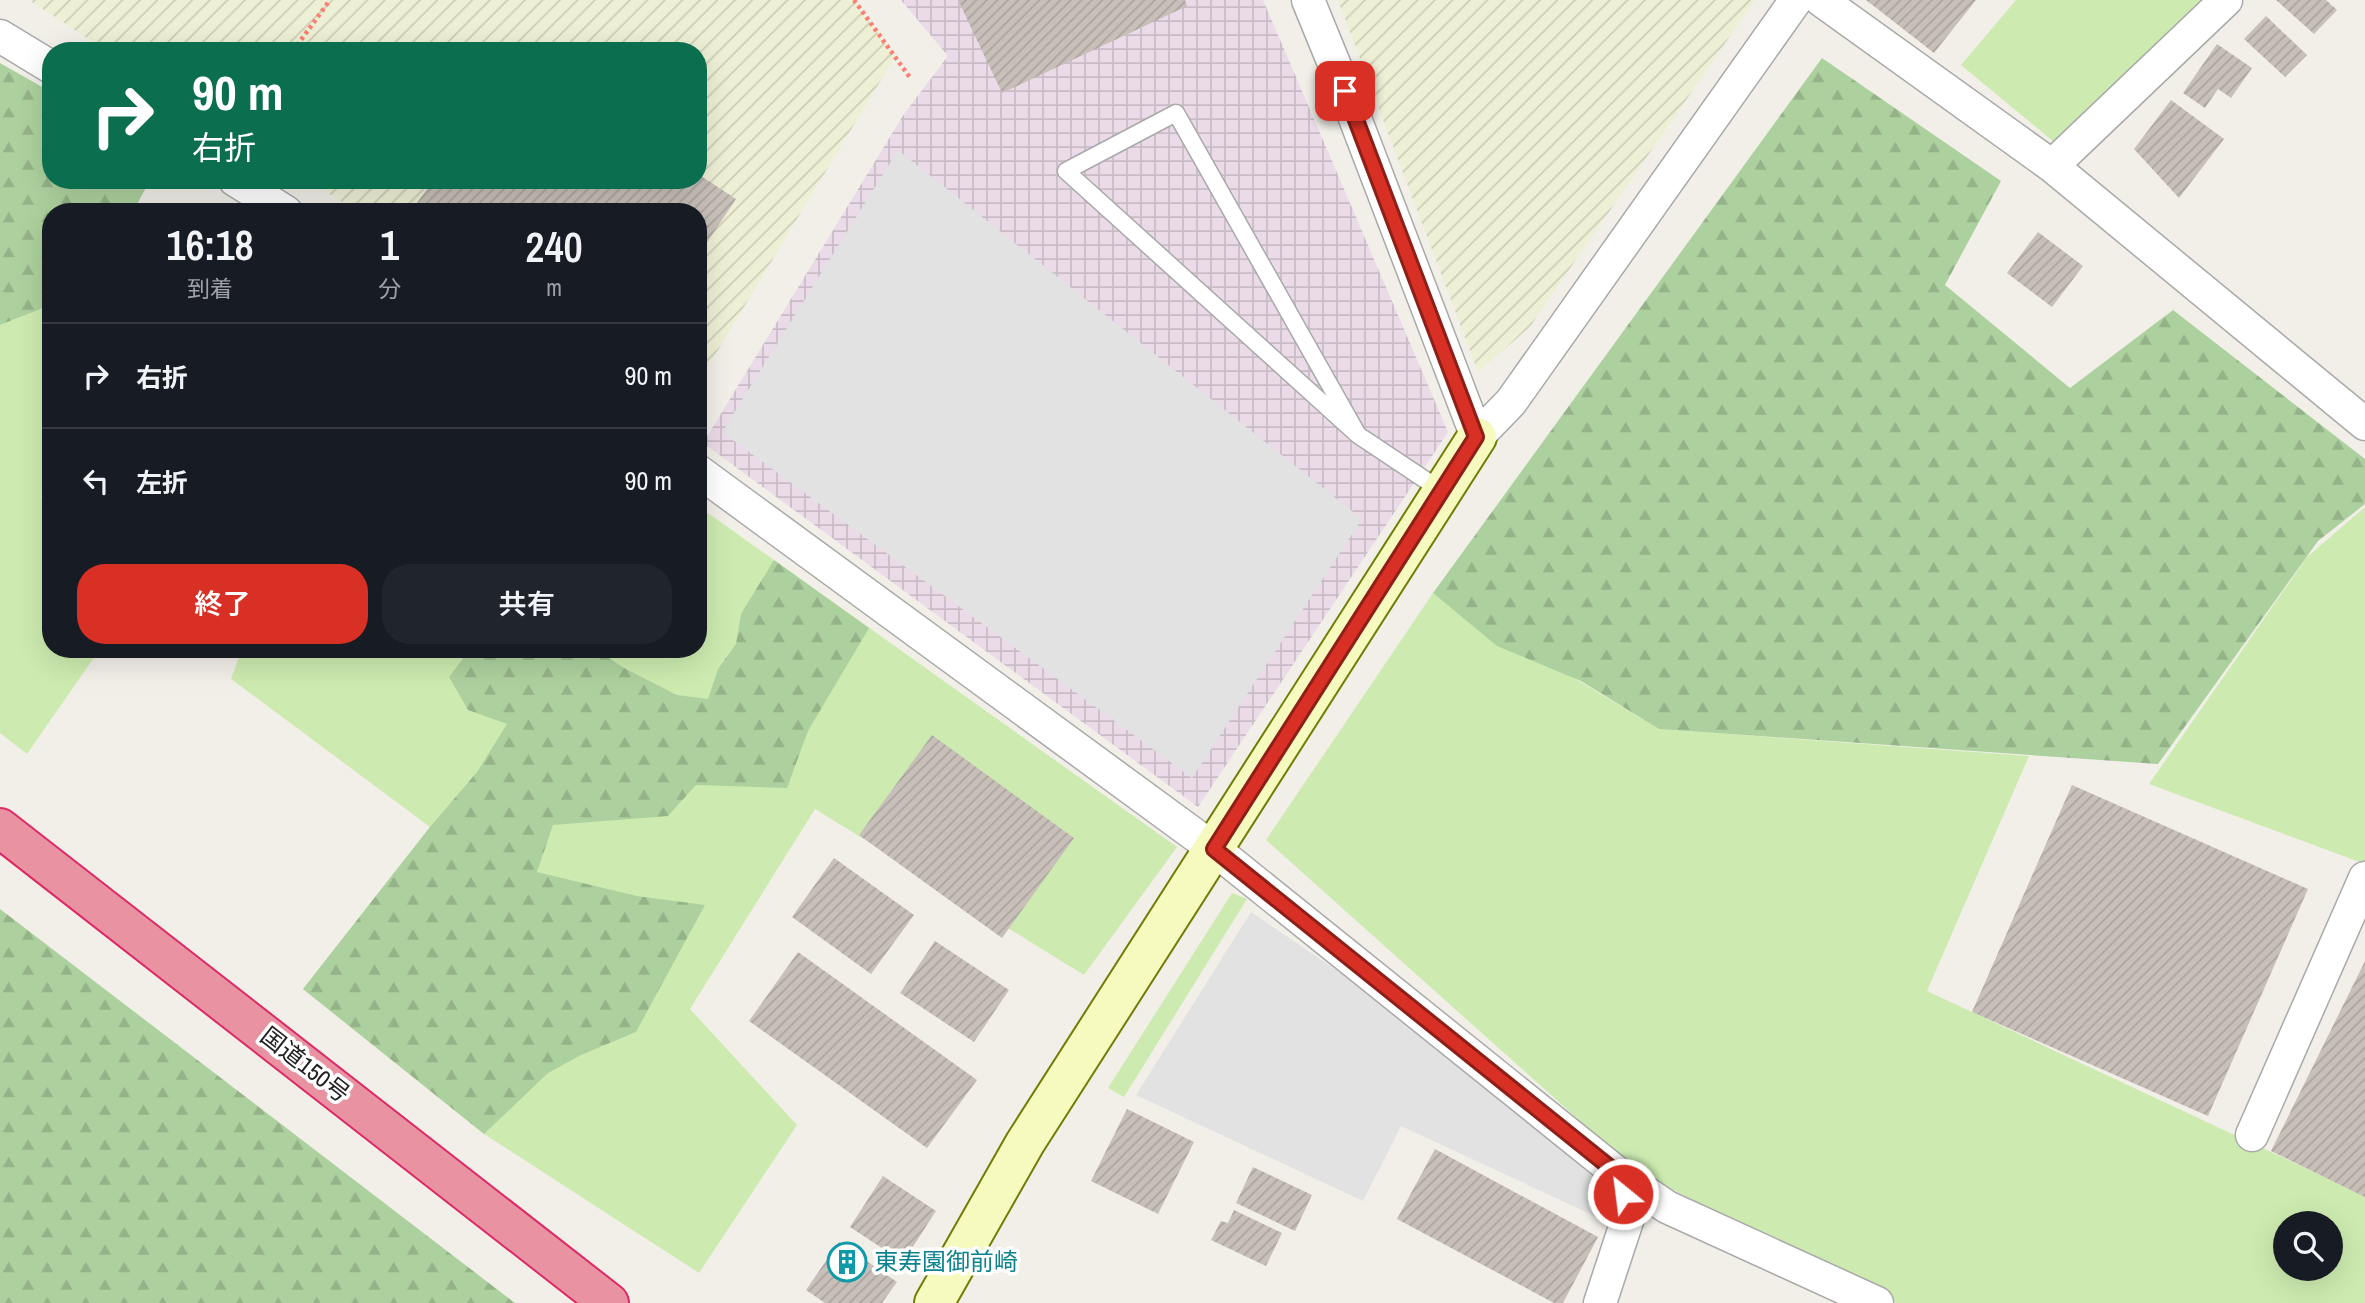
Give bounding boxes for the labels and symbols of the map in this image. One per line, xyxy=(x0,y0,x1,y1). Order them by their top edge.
pin xyxy=(1315,61,1375,121)
street label: 国道150号 xyxy=(254,1019,357,1109)
position arrow xyxy=(1586,1157,1660,1231)
building icon: 東寿園御前崎 xyxy=(826,1241,868,1283)
place label: 東寿園御前崎 xyxy=(874,1245,1018,1277)

